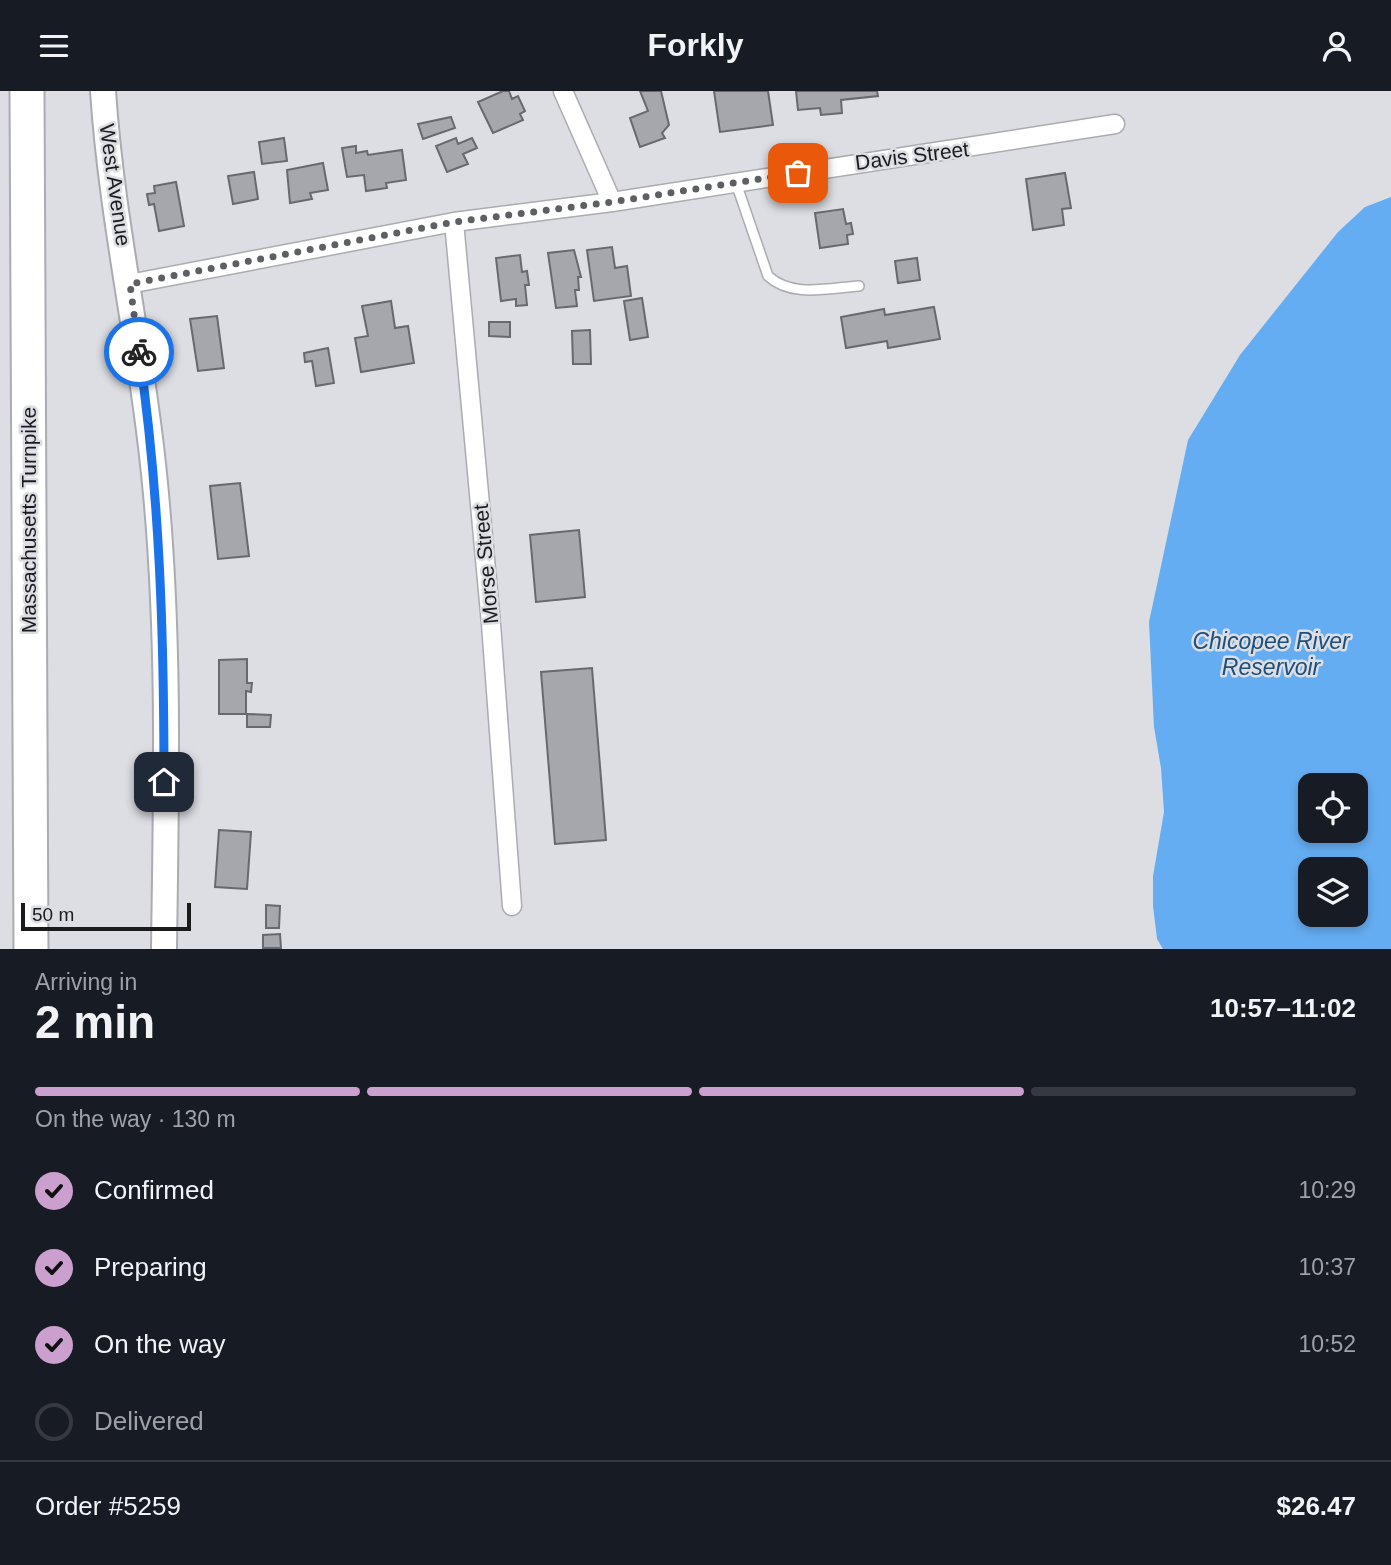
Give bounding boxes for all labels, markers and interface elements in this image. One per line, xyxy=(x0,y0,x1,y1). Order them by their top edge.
icon: menu xyxy=(35,27,73,65)
text: Forkly xyxy=(647,27,744,63)
icon: person xyxy=(1318,27,1356,65)
street label: West Avenue xyxy=(96,122,135,247)
street label: Davis Street xyxy=(854,137,970,174)
pin xyxy=(768,143,828,203)
icon: bag xyxy=(779,154,817,192)
courier xyxy=(104,317,174,387)
icon: bike xyxy=(120,333,158,371)
street label: Massachusetts Turnpike xyxy=(17,407,40,633)
street label: Morse Street xyxy=(469,503,502,625)
water label: Chicopee River Reservoir xyxy=(1192,628,1351,680)
pin xyxy=(134,752,194,812)
icon: home xyxy=(145,763,183,801)
map controls xyxy=(1298,773,1368,927)
button: locate xyxy=(1298,773,1368,843)
button: layers xyxy=(1298,857,1368,927)
scale bar xyxy=(21,900,191,932)
text: 50 m xyxy=(32,904,74,925)
text: Arriving in xyxy=(35,969,137,995)
text: 10:57–11:02 xyxy=(1210,993,1356,1023)
text: 2 min xyxy=(35,996,155,1048)
text: On the way · 130 m xyxy=(35,1106,236,1132)
icon: check xyxy=(35,1172,73,1210)
text: Confirmed xyxy=(94,1175,214,1205)
text: 10:29 xyxy=(1298,1177,1356,1203)
icon: check xyxy=(35,1249,73,1287)
text: Preparing xyxy=(94,1252,207,1282)
text: 10:37 xyxy=(1298,1254,1356,1280)
icon: check xyxy=(35,1326,73,1364)
text: On the way xyxy=(94,1329,226,1359)
text: 10:52 xyxy=(1298,1331,1356,1357)
text: Delivered xyxy=(94,1406,204,1436)
text: Order #5259 xyxy=(35,1491,181,1521)
text: $26.47 xyxy=(1276,1491,1356,1521)

